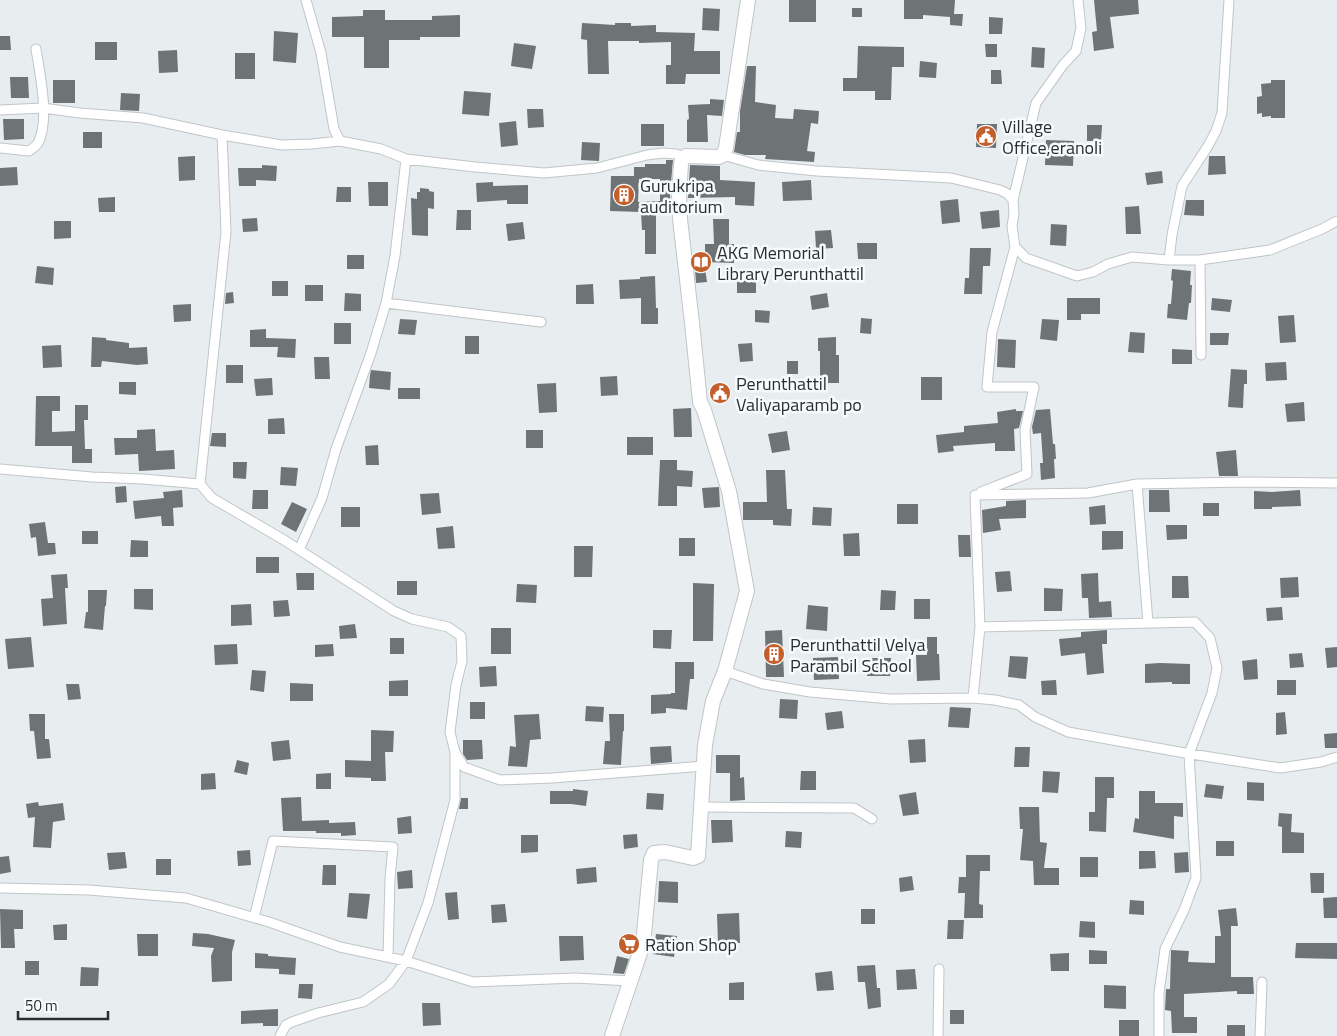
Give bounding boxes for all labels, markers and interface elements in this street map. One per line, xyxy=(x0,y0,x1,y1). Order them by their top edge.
place label: Village Office,eranoli xyxy=(1002,113,1102,161)
public building icon: Village Office,eranoli xyxy=(974,124,998,148)
place label: Gurukripa auditorium xyxy=(640,172,723,220)
building icon: Gurukripa auditorium xyxy=(612,183,636,207)
place label: AKG Memorial Library Perunthattil xyxy=(717,239,864,287)
library icon: AKG Memorial Library Perunthattil xyxy=(689,250,713,274)
place label: Perunthattil Valiyaparamb po xyxy=(736,370,862,418)
public building icon: Perunthattil Valiyaparamb po xyxy=(708,381,732,405)
place label: Perunthattil Velya Parambil School xyxy=(790,631,926,679)
building icon: Perunthattil Velya Parambil School xyxy=(762,642,786,666)
place label: Ration Shop xyxy=(645,931,737,958)
supermarket icon: Ration Shop xyxy=(617,932,641,956)
scale bar xyxy=(18,988,108,1020)
text: 50 m xyxy=(25,994,58,1017)

